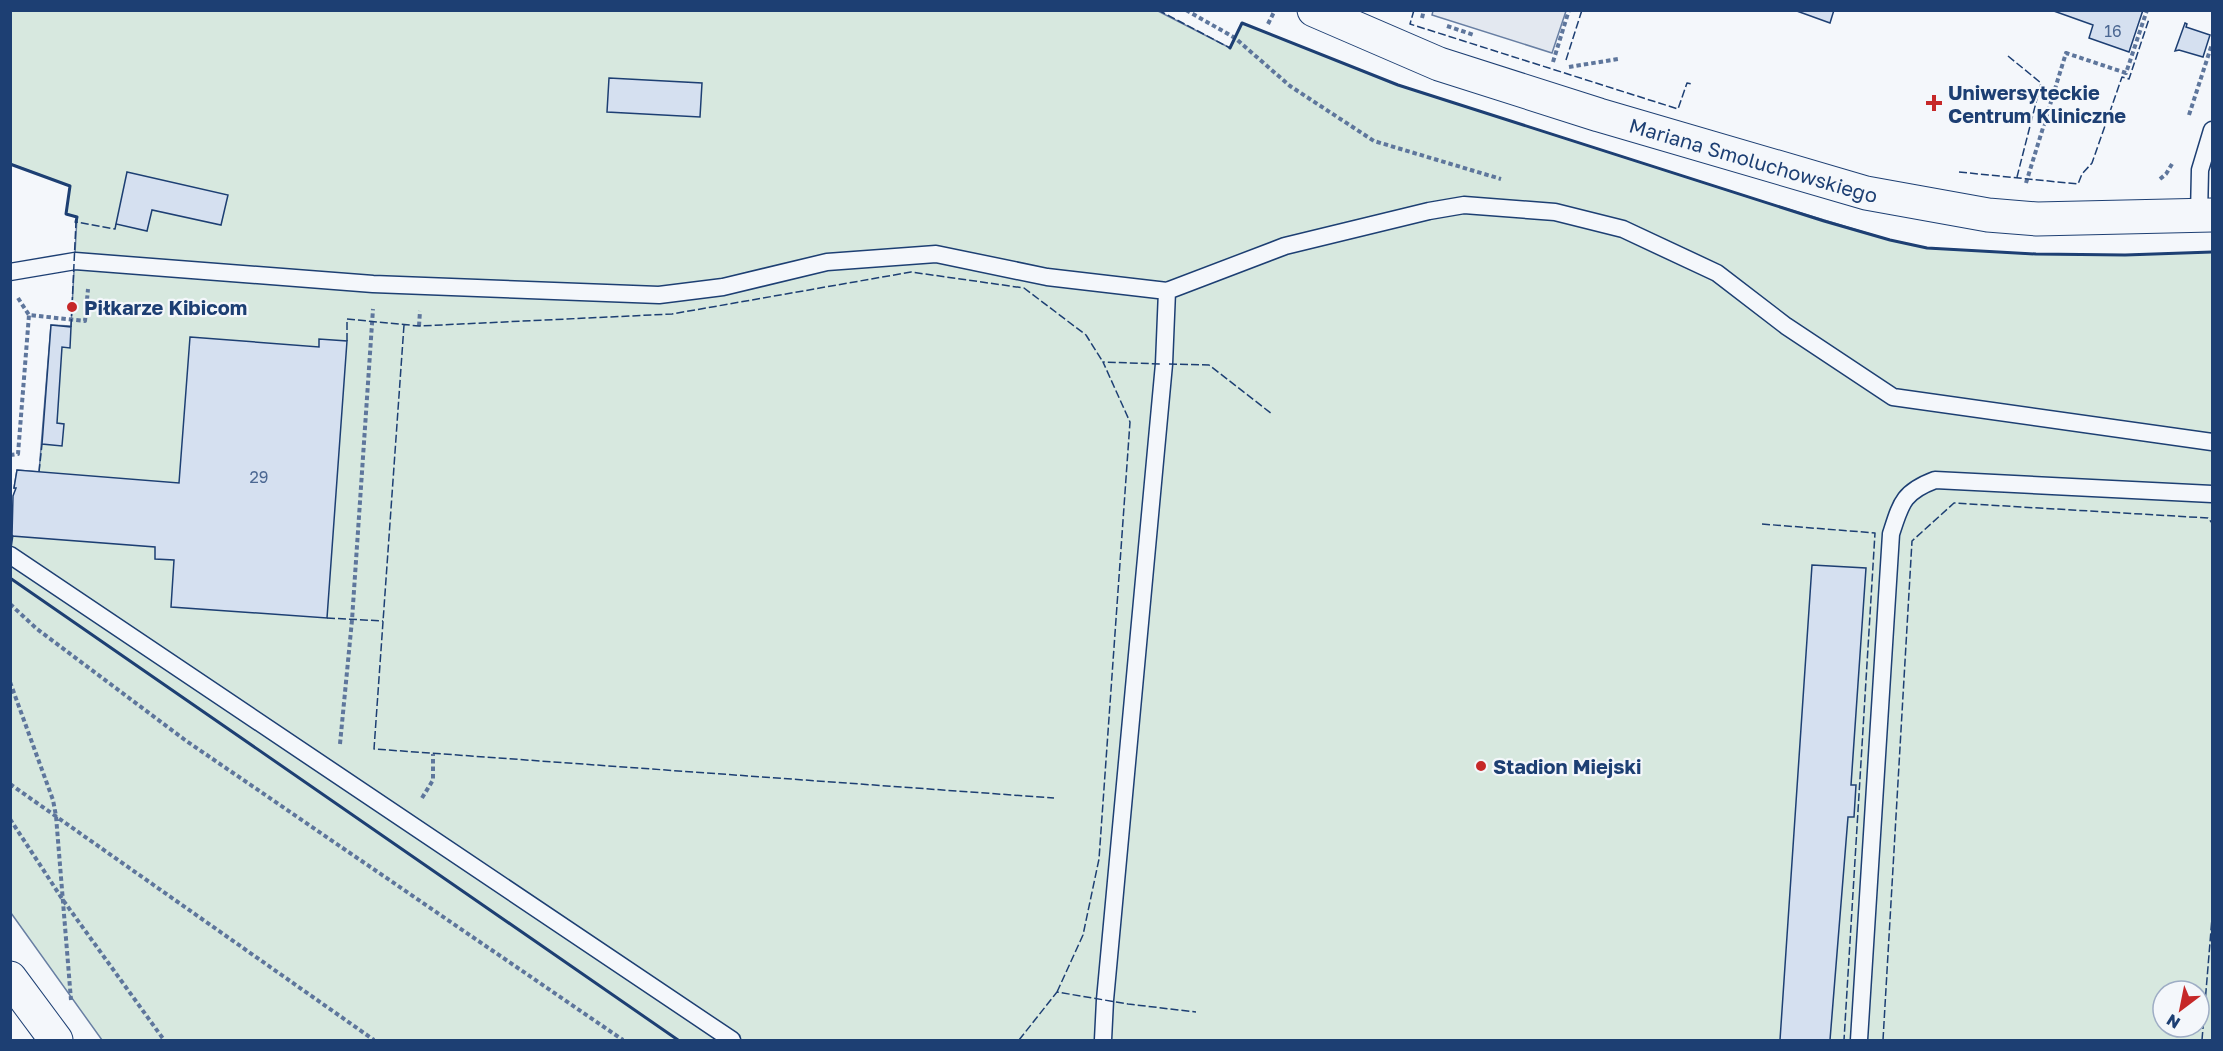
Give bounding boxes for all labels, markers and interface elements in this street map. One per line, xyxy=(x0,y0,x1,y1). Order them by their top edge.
house number: 16 xyxy=(2104,21,2122,41)
place label: Uniwersyteckie Centrum Kliniczne xyxy=(1948,80,2126,127)
marker: Uniwersyteckie Centrum Kliniczne xyxy=(1925,94,1943,112)
street label: Mariana Smoluchowskiego xyxy=(1627,113,1879,207)
place label: Piłkarze Kibicom xyxy=(84,295,247,319)
marker: Piłkarze Kibicom xyxy=(65,300,79,314)
house number: 29 xyxy=(250,467,268,487)
place label: Stadion Miejski xyxy=(1493,754,1642,778)
marker: Stadion Miejski xyxy=(1474,759,1488,773)
north arrow xyxy=(2151,979,2211,1039)
text: N xyxy=(2163,1010,2184,1033)

